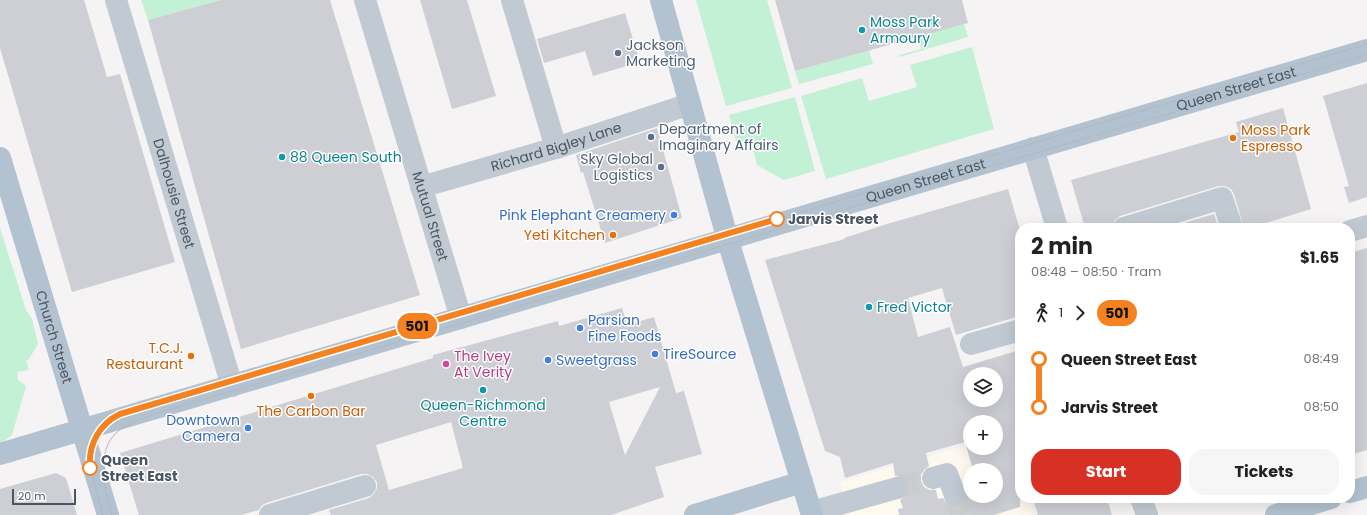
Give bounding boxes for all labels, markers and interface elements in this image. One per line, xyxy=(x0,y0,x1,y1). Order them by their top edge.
place label: Moss Park Armoury xyxy=(870,12,940,48)
marker: Moss Park Armoury xyxy=(857,25,867,35)
place label: Jackson Marketing xyxy=(626,35,696,71)
marker: Jackson Marketing xyxy=(613,48,623,58)
street label: Queen Street East xyxy=(1174,62,1298,116)
street label: Richard Bigley Lane xyxy=(488,117,624,176)
place label: Department of Imaginary Affairs xyxy=(659,119,779,155)
place label: Moss Park Espresso xyxy=(1241,120,1311,156)
marker: Department of Imaginary Affairs xyxy=(646,132,656,142)
marker: Moss Park Espresso xyxy=(1228,133,1238,143)
street label: Dalhousie Street xyxy=(148,136,200,251)
place label: 88 Queen South xyxy=(290,147,402,167)
place label: Sky Global Logistics xyxy=(580,149,653,185)
marker: 88 Queen South xyxy=(277,152,287,162)
street label: Queen Street East xyxy=(863,153,988,208)
marker: Sky Global Logistics xyxy=(656,162,666,172)
street label: Mutual Street xyxy=(407,169,453,264)
place label: Pink Elephant Creamery xyxy=(499,205,666,225)
place label: Jarvis Street xyxy=(788,209,879,229)
marker: Pink Elephant Creamery xyxy=(669,210,679,220)
marker: Jarvis Street xyxy=(769,211,785,227)
place label: Yeti Kitchen xyxy=(524,225,605,245)
marker: Yeti Kitchen xyxy=(608,230,618,240)
text: 2 min xyxy=(1031,231,1093,262)
text: $1.65 xyxy=(1300,247,1339,268)
text: 08:48 – 08:50 · Tram xyxy=(1031,262,1161,281)
street label: Church Street xyxy=(31,288,78,386)
place label: Fred Victor xyxy=(877,297,952,317)
marker: Fred Victor xyxy=(864,302,874,312)
icon: walk xyxy=(1031,302,1053,324)
icon: forward xyxy=(1069,302,1091,324)
text: 1 xyxy=(1059,303,1063,322)
text: 501 xyxy=(1105,303,1129,323)
place label: Parsian Fine Foods xyxy=(588,310,662,346)
line badge: 501 xyxy=(394,313,440,339)
text: 501 xyxy=(405,316,429,336)
marker: Parsian Fine Foods xyxy=(575,323,585,333)
place label: T.C.J. Restaurant xyxy=(106,338,183,374)
place label: TireSource xyxy=(663,344,737,364)
place label: The Ivey At Verity xyxy=(454,346,512,382)
marker: TireSource xyxy=(650,349,660,359)
text: Queen Street East xyxy=(1061,349,1197,370)
text: 08:49 xyxy=(1303,349,1339,368)
place label: Sweetgrass xyxy=(556,350,637,370)
marker: T.C.J. Restaurant xyxy=(186,351,196,361)
marker: Sweetgrass xyxy=(543,355,553,365)
marker: The Ivey At Verity xyxy=(441,359,451,369)
map controls xyxy=(963,367,1003,503)
button: layers xyxy=(963,367,1003,407)
marker: Queen-Richmond Centre xyxy=(478,385,488,395)
marker: The Carbon Bar xyxy=(306,391,316,401)
place label: Queen-Richmond Centre xyxy=(420,395,546,431)
text: Jarvis Street xyxy=(1061,397,1158,418)
text: 08:50 xyxy=(1304,397,1339,416)
place label: The Carbon Bar xyxy=(257,401,365,421)
place label: Downtown Camera xyxy=(166,410,240,446)
button: + xyxy=(963,415,1003,455)
marker: Downtown Camera xyxy=(243,423,253,433)
button: Start xyxy=(1031,449,1181,495)
button: Tickets xyxy=(1189,449,1339,495)
place label: Queen Street East xyxy=(101,450,178,486)
marker: Queen Street East xyxy=(82,460,98,476)
button: − xyxy=(963,463,1003,503)
scale bar xyxy=(12,487,76,506)
text: 20 m xyxy=(18,488,46,504)

